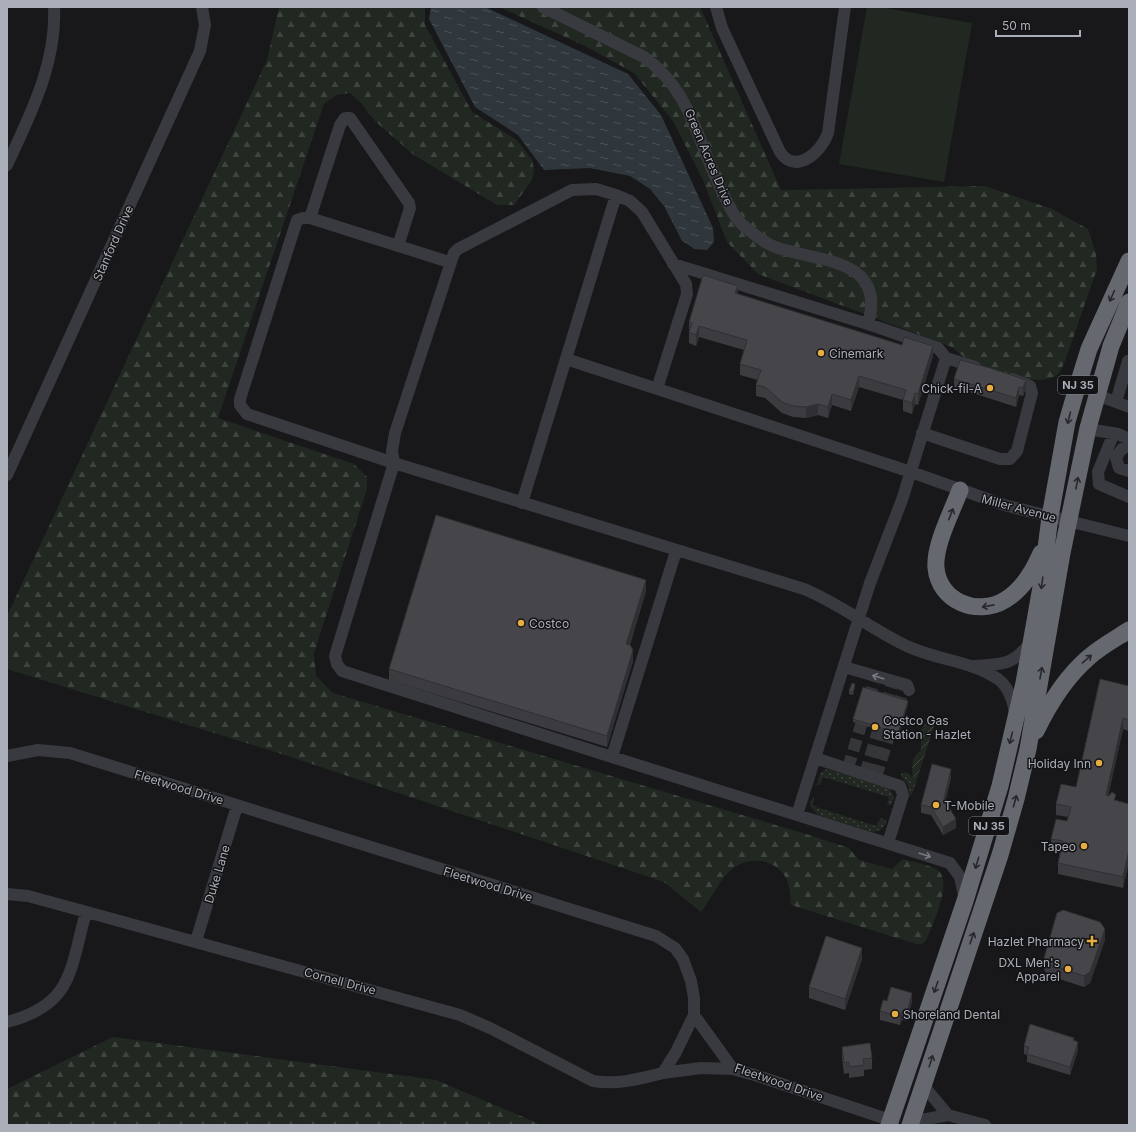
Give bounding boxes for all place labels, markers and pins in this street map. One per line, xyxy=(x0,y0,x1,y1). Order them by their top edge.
place label: Cinemark xyxy=(829,346,884,361)
marker: Cinemark xyxy=(816,348,826,358)
place label: Chick-fil-A xyxy=(921,381,982,396)
marker: Chick-fil-A xyxy=(985,383,995,393)
place label: Costco xyxy=(529,616,569,631)
marker: Costco xyxy=(516,618,526,628)
place label: Costco Gas Station - Hazlet xyxy=(883,713,971,742)
marker: Costco Gas Station - Hazlet xyxy=(870,722,880,732)
place label: Holiday Inn xyxy=(1028,756,1091,771)
marker: Holiday Inn xyxy=(1094,758,1104,768)
place label: T-Mobile xyxy=(944,798,995,813)
marker: T-Mobile xyxy=(931,800,941,810)
place label: Tapeo xyxy=(1041,839,1076,854)
marker: Tapeo xyxy=(1079,841,1089,851)
place label: Hazlet Pharmacy xyxy=(988,934,1084,949)
marker: Hazlet Pharmacy xyxy=(1087,936,1097,946)
place label: DXL Men's Apparel xyxy=(999,955,1060,984)
marker: DXL Men's Apparel xyxy=(1063,964,1073,974)
place label: Shoreland Dental xyxy=(903,1007,1000,1022)
marker: Shoreland Dental xyxy=(890,1009,900,1019)

